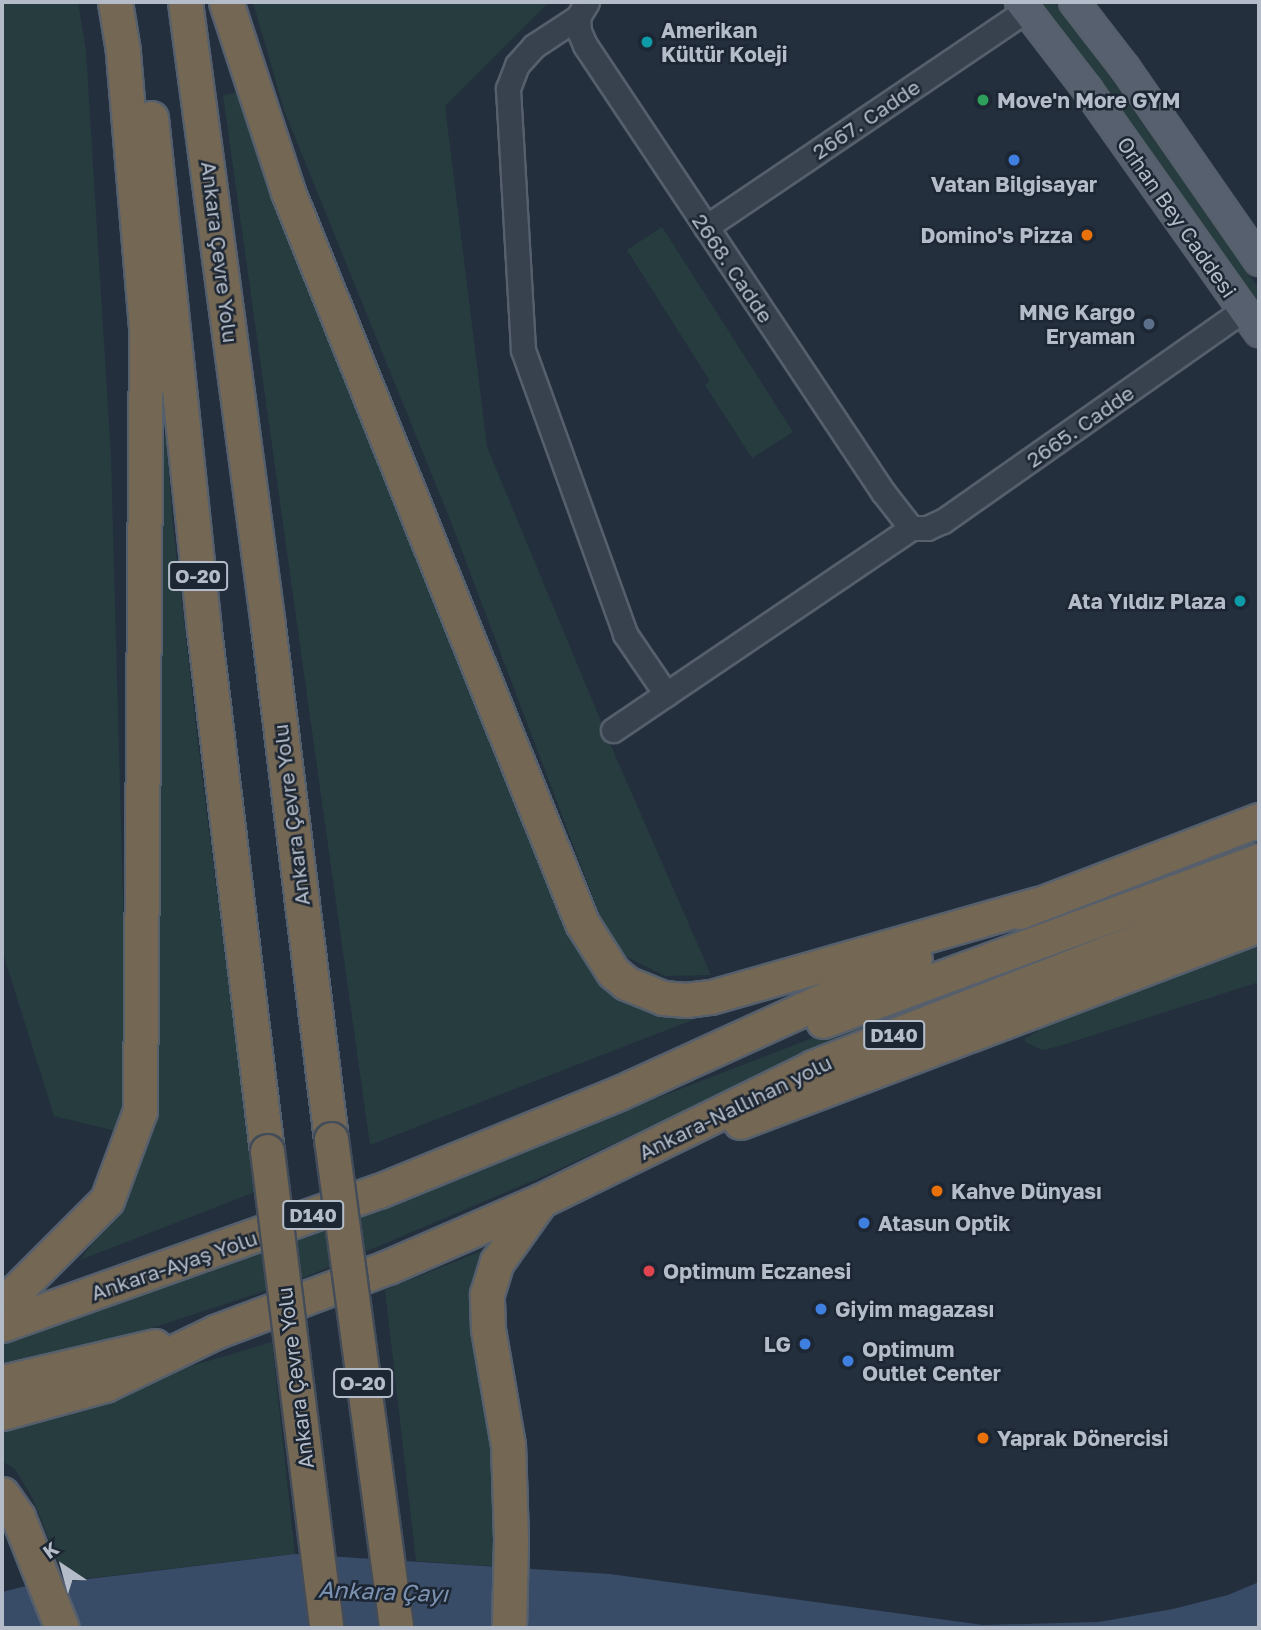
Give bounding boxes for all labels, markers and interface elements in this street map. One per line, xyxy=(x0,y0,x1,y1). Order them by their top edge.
place label: Amerikan Kültür Koleji xyxy=(661,17,788,67)
marker: Amerikan Kültür Koleji xyxy=(639,34,655,50)
street label: 2667. Cadde xyxy=(807,74,925,164)
place label: Move'n More GYM xyxy=(997,87,1180,113)
marker: Move'n More GYM xyxy=(975,92,991,108)
street label: Orhan Bey Caddesi xyxy=(1112,132,1242,302)
marker: Vatan Bilgisayar xyxy=(1006,152,1022,168)
street label: Ankara Çevre Yolu xyxy=(196,160,244,344)
place label: Vatan Bilgisayar xyxy=(931,171,1097,197)
street label: 2668. Cadde xyxy=(687,209,779,327)
place label: Domino's Pizza xyxy=(920,222,1073,248)
marker: Domino's Pizza xyxy=(1079,227,1095,243)
place label: MNG Kargo Eryaman xyxy=(1019,299,1135,349)
marker: MNG Kargo Eryaman xyxy=(1141,316,1157,332)
street label: 2665. Cadde xyxy=(1021,380,1139,472)
road number: O-20 xyxy=(166,561,230,592)
place label: Ata Yıldız Plaza xyxy=(1068,588,1226,614)
marker: Ata Yıldız Plaza xyxy=(1232,593,1248,609)
street label: Ankara Çevre Yolu xyxy=(267,723,315,907)
road number: D140 xyxy=(862,1020,926,1050)
street label: Ankara-Nallıhan yolu xyxy=(634,1049,836,1165)
place label: Kahve Dünyası xyxy=(951,1178,1102,1204)
marker: Kahve Dünyası xyxy=(929,1183,945,1199)
road number: D140 xyxy=(282,1200,344,1231)
place label: Atasun Optik xyxy=(878,1210,1010,1236)
marker: Atasun Optik xyxy=(856,1215,872,1231)
street label: Ankara-Ayaş Yolu xyxy=(87,1225,261,1305)
place label: Optimum Eczanesi xyxy=(663,1258,851,1284)
marker: Optimum Eczanesi xyxy=(641,1263,657,1279)
street label: Ankara Çevre Yolu xyxy=(271,1286,319,1470)
place label: Giyim mağazası xyxy=(835,1296,994,1322)
marker: Giyim mağazası xyxy=(813,1301,829,1317)
place label: LG xyxy=(764,1331,791,1357)
marker: LG xyxy=(797,1336,813,1352)
place label: Optimum Outlet Center xyxy=(862,1336,1001,1386)
marker: Optimum Outlet Center xyxy=(840,1353,856,1369)
road number: O-20 xyxy=(332,1368,394,1399)
place label: Yaprak Dönercisi xyxy=(997,1425,1169,1451)
marker: Yaprak Dönercisi xyxy=(975,1430,991,1446)
north arrow xyxy=(28,1532,98,1602)
text: K xyxy=(38,1536,63,1563)
water label: Ankara Çayı xyxy=(318,1575,448,1607)

